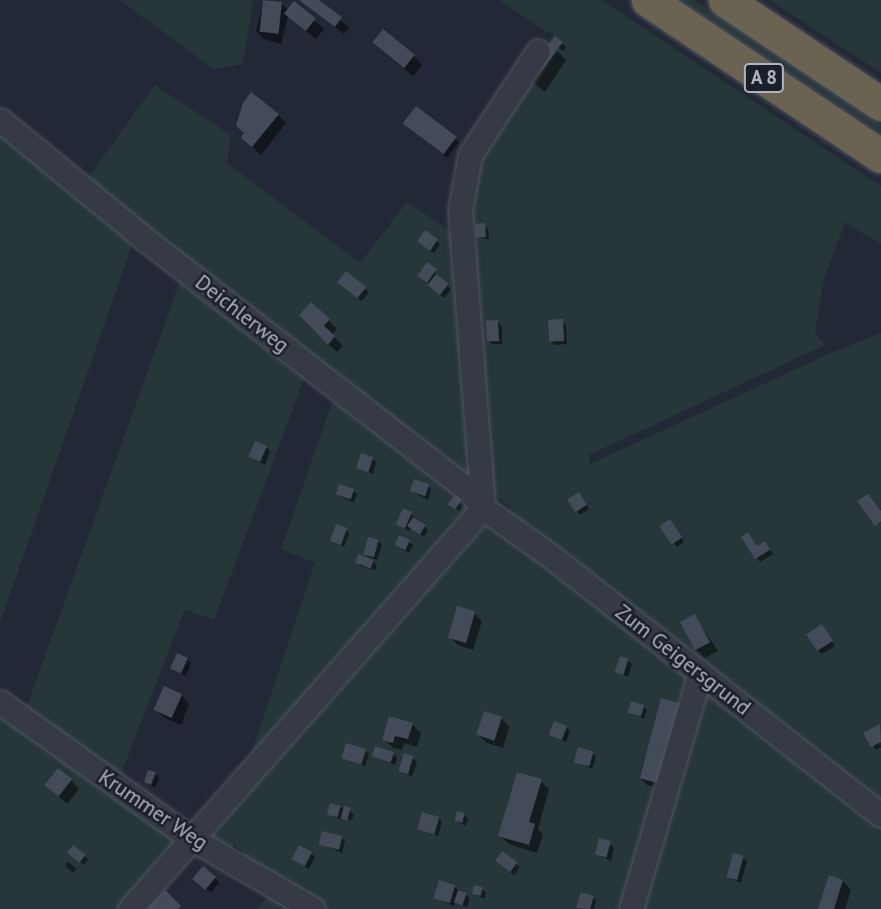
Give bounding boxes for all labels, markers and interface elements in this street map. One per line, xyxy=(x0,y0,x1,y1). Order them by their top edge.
road number: A 8 xyxy=(743,62,785,94)
street label: Deichlerweg xyxy=(190,270,294,358)
street label: Zum Geigersgrund xyxy=(610,599,756,721)
street label: Krummer Weg xyxy=(94,764,212,856)

